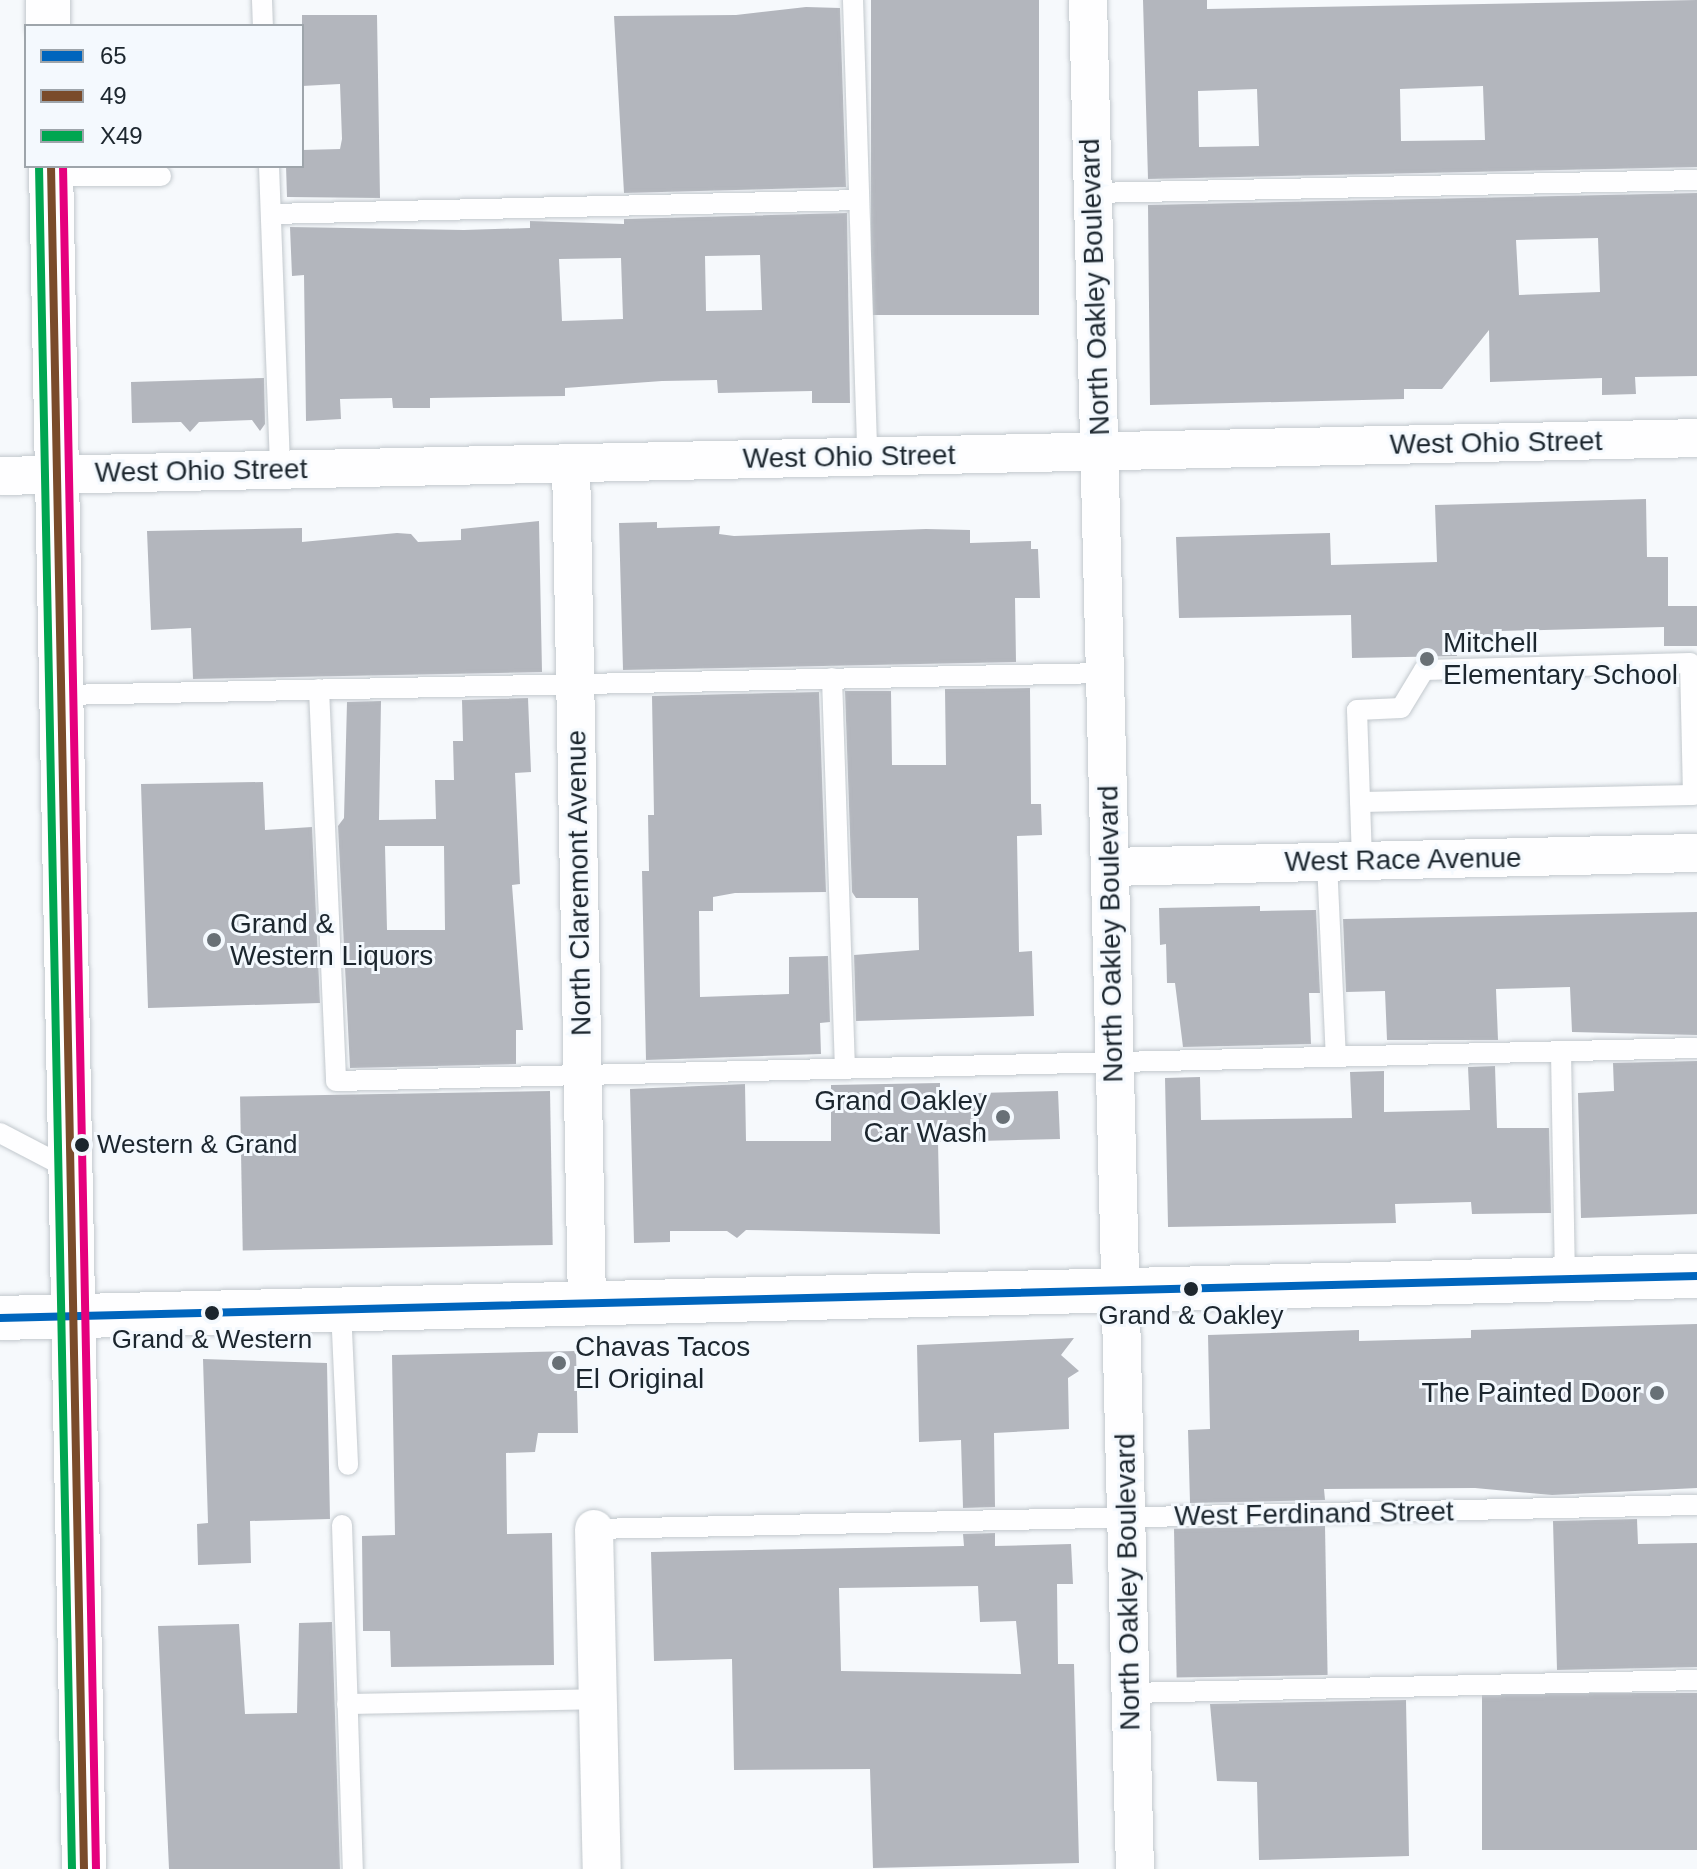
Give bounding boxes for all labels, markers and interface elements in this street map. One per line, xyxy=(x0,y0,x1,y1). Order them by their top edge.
legend xyxy=(24,24,304,168)
text: 65 xyxy=(100,42,127,69)
text: 49 xyxy=(100,82,127,109)
text: X49 xyxy=(100,122,143,149)
street label: North Oakley Boulevard xyxy=(1073,138,1117,436)
street label: West Ohio Street xyxy=(1389,424,1603,462)
street label: West Ohio Street xyxy=(742,438,956,476)
street label: West Ohio Street xyxy=(94,452,308,490)
place label: Mitchell Elementary School xyxy=(1443,626,1678,692)
marker: Mitchell Elementary School xyxy=(1418,650,1436,668)
street label: North Claremont Avenue xyxy=(560,729,598,1037)
street label: North Oakley Boulevard xyxy=(1092,785,1130,1083)
street label: West Race Avenue xyxy=(1283,841,1523,879)
place label: Grand & Western Liquors xyxy=(230,907,433,973)
marker: Grand & Western Liquors xyxy=(205,931,223,949)
place label: Grand Oakley Car Wash xyxy=(814,1084,987,1150)
marker: Grand Oakley Car Wash xyxy=(994,1108,1012,1126)
place label: Western & Grand xyxy=(97,1129,297,1161)
marker: Western & Grand xyxy=(74,1137,90,1153)
marker: Grand & Oakley xyxy=(1183,1281,1199,1297)
place label: Grand & Oakley xyxy=(1099,1300,1283,1332)
marker: Grand & Western xyxy=(204,1305,220,1321)
place label: Grand & Western xyxy=(112,1324,312,1356)
place label: Chavas Tacos El Original xyxy=(575,1330,751,1396)
marker: Chavas Tacos El Original xyxy=(550,1354,568,1372)
place label: The Painted Door xyxy=(1422,1376,1641,1410)
marker: The Painted Door xyxy=(1648,1384,1666,1402)
street label: North Oakley Boulevard xyxy=(1109,1433,1147,1731)
street label: West Ferdinand Street xyxy=(1174,1495,1454,1533)

